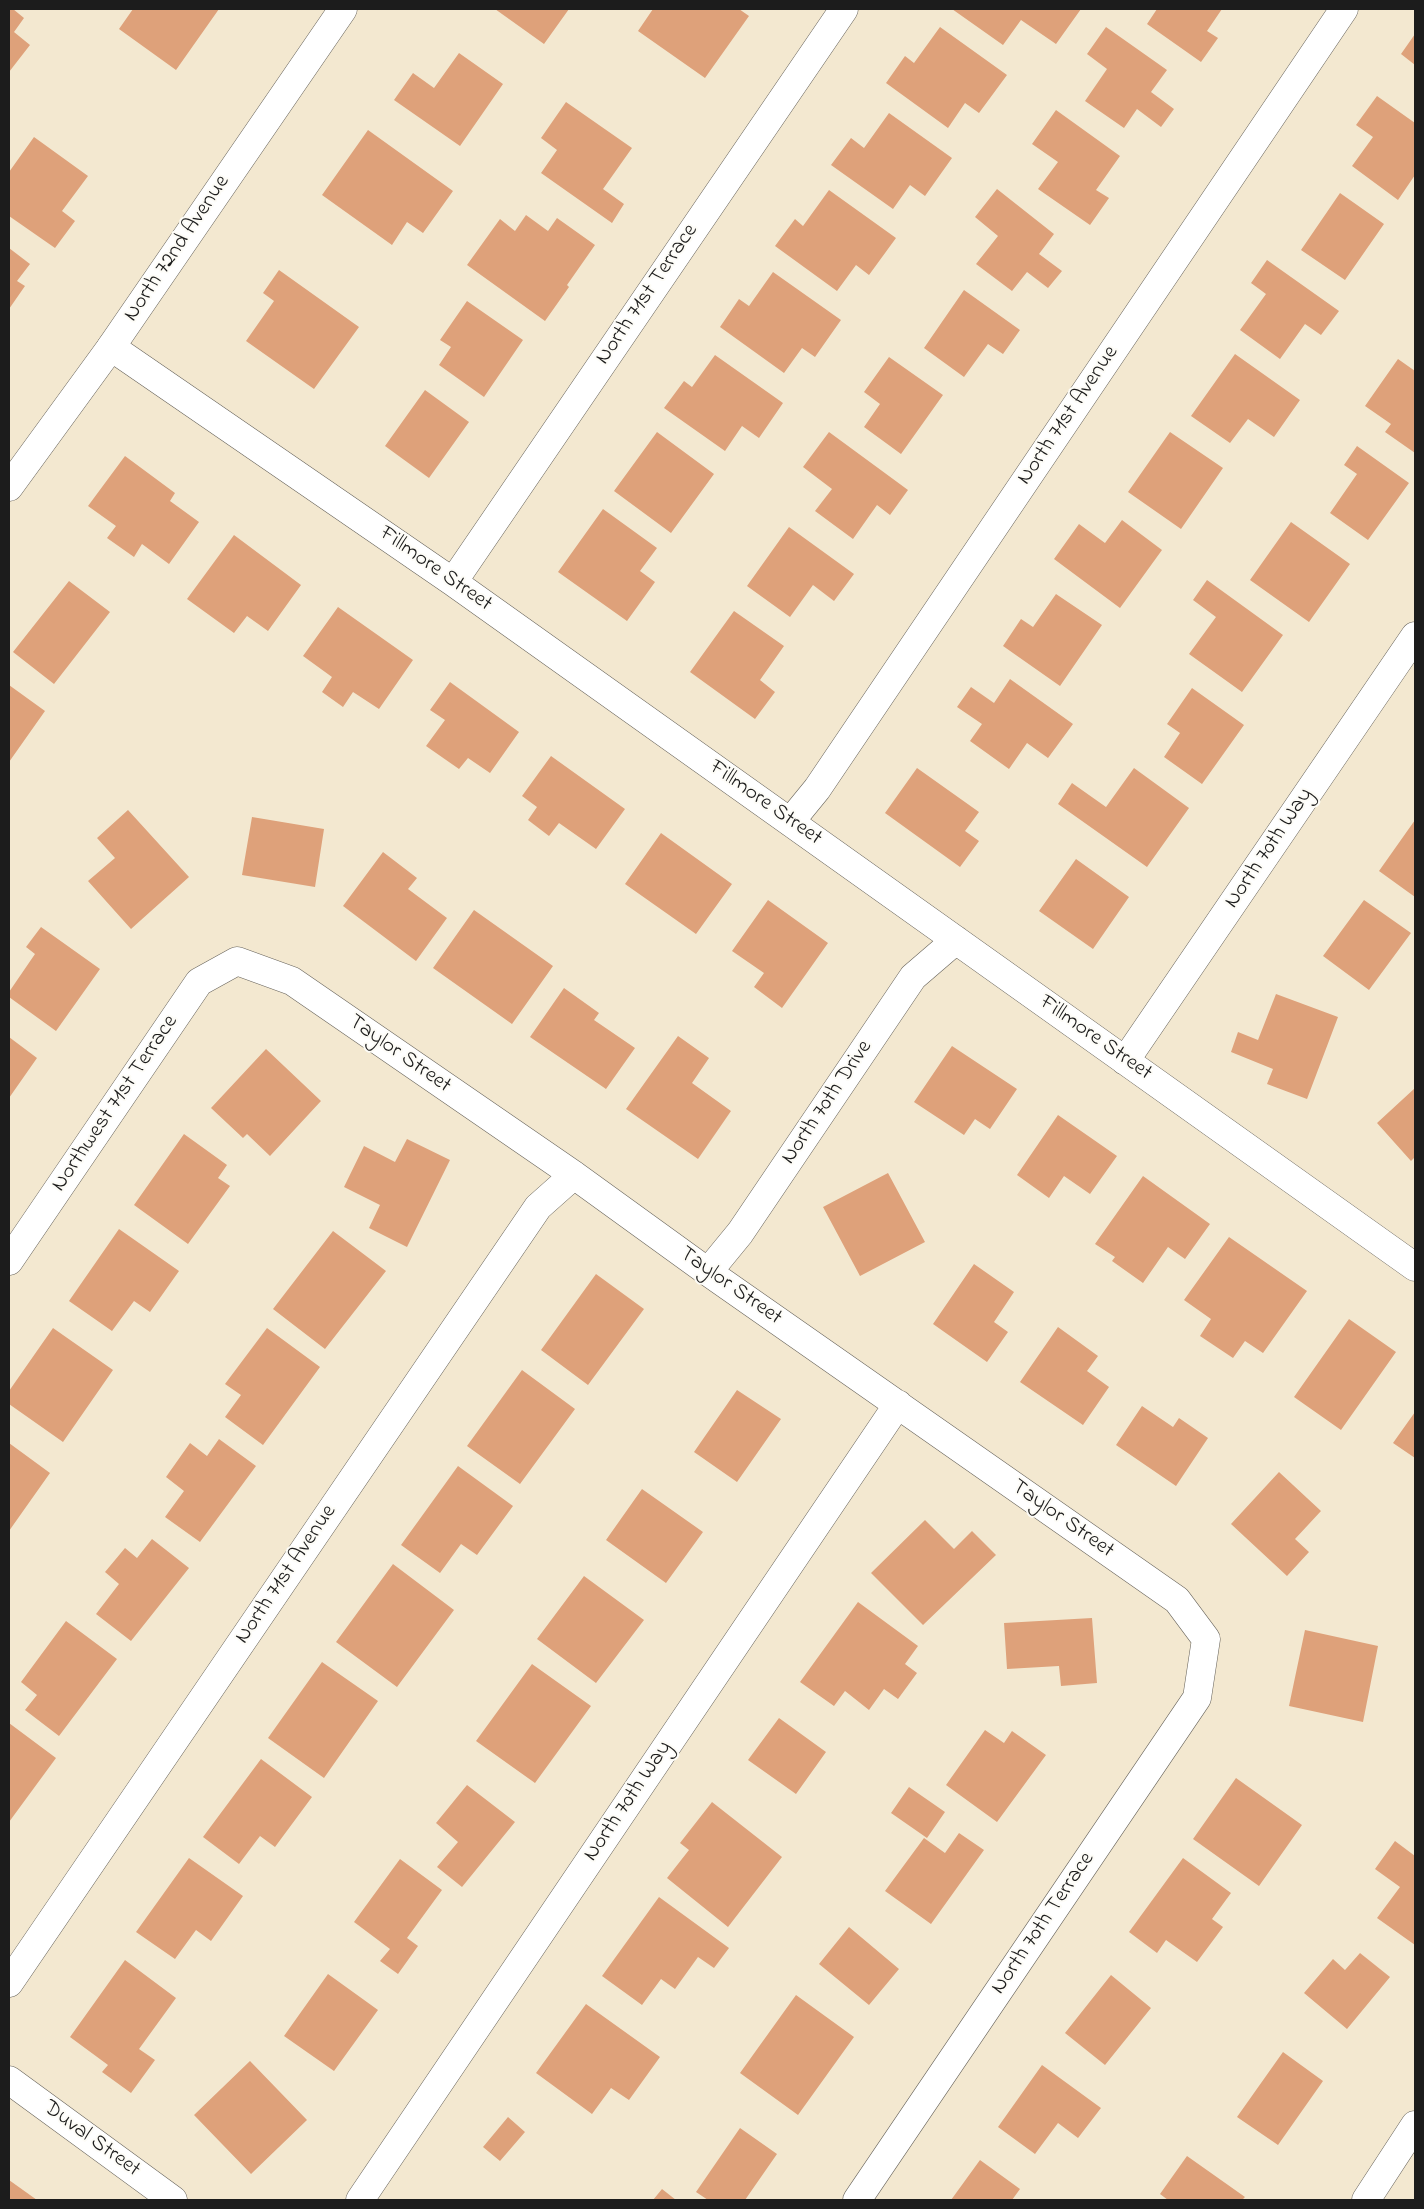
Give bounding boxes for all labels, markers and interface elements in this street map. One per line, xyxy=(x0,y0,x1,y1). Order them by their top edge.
street label: North 72nd Avenue xyxy=(119,171,237,327)
street label: North 71st Terrace xyxy=(591,220,705,370)
street label: North 71st Avenue xyxy=(1013,341,1125,491)
street label: Fillmore Street xyxy=(373,521,497,619)
street label: Fillmore Street xyxy=(703,755,827,853)
street label: North 70th Way xyxy=(1220,784,1320,914)
street label: Fillmore Street xyxy=(1033,990,1157,1088)
street label: Taylor Street xyxy=(342,1010,456,1100)
street label: Northwest 71st Terrace xyxy=(47,1011,185,1197)
street label: North 70th Drive xyxy=(777,1036,879,1170)
street label: Taylor Street xyxy=(673,1242,787,1332)
street label: Taylor Street xyxy=(1005,1475,1119,1565)
street label: North 71st Avenue xyxy=(231,1500,343,1650)
street label: North 70th Way xyxy=(579,1737,679,1867)
street label: North 70th Terrace xyxy=(987,1848,1101,2000)
street label: Duval Street xyxy=(37,2096,145,2184)

